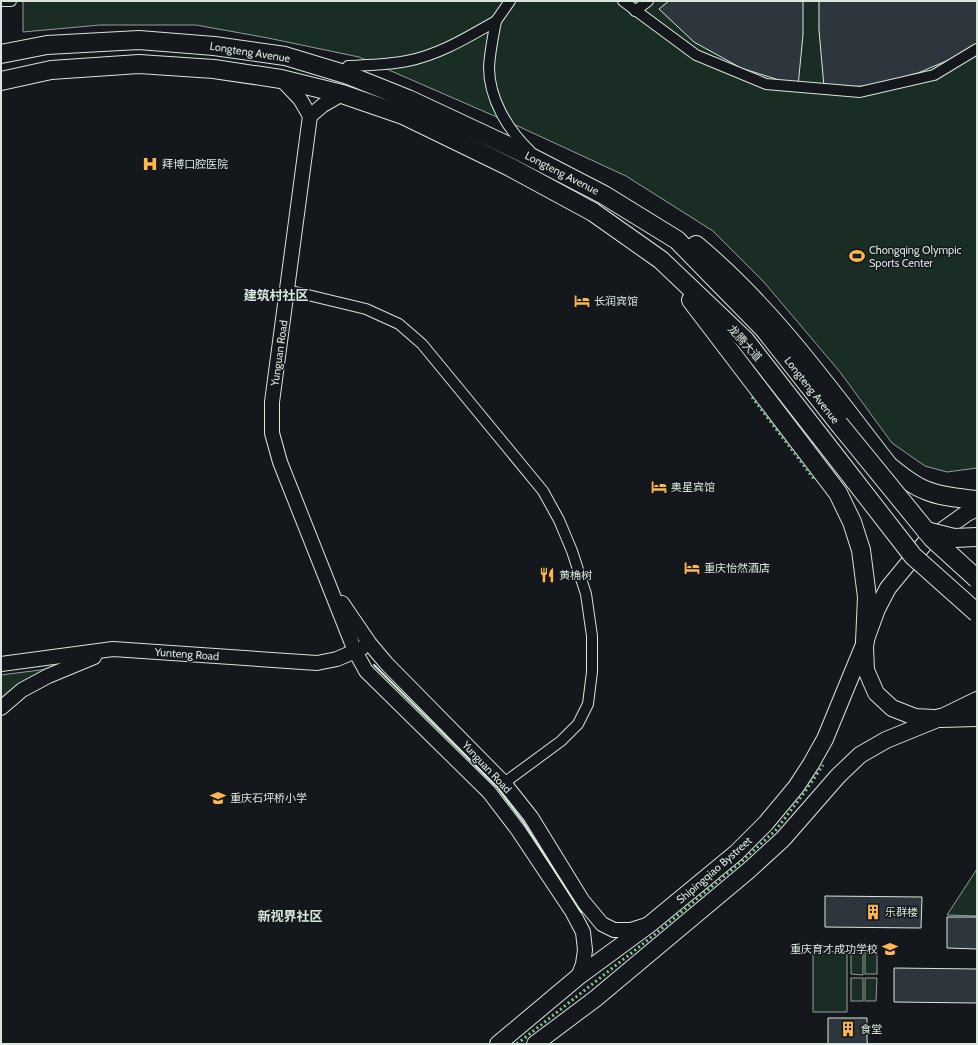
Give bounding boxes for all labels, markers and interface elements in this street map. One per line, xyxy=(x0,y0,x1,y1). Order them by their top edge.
street label: Longteng Avenue xyxy=(209,39,292,65)
street label: Longteng Avenue xyxy=(523,148,602,198)
hospital icon: 拜博口腔医院 xyxy=(141,155,159,173)
place label: 拜博口腔医院 xyxy=(162,157,228,171)
place label: Chongqing Olympic Sports Center xyxy=(869,243,962,270)
sports icon: Chongqing Olympic Sports Center xyxy=(848,247,866,265)
district label: 建筑村社区 xyxy=(243,287,309,303)
hotel icon: 长润宾馆 xyxy=(573,292,591,310)
place label: 长润宾馆 xyxy=(594,294,638,308)
street label: Yunguan Road xyxy=(267,319,291,388)
street label: 龙腾大道 xyxy=(725,322,765,364)
street label: Longteng Avenue xyxy=(781,354,843,427)
hotel icon: 奥星宾馆 xyxy=(650,478,668,496)
place label: 奥星宾馆 xyxy=(671,480,715,494)
hotel icon: 重庆怡然酒店 xyxy=(683,559,701,577)
place label: 重庆怡然酒店 xyxy=(704,561,770,575)
restaurant icon: 黄桷树 xyxy=(538,566,556,584)
place label: 黄桷树 xyxy=(559,568,592,582)
street label: Yunteng Road xyxy=(153,645,220,663)
street label: Yunguan Road xyxy=(459,737,515,796)
school or university icon: 重庆石坪桥小学 xyxy=(209,789,227,807)
place label: 重庆石坪桥小学 xyxy=(230,791,307,805)
street label: Shipingqiao Bystreet xyxy=(673,833,755,907)
building icon: 乐群楼 xyxy=(864,903,882,921)
place label: 乐群楼 xyxy=(885,905,918,919)
district label: 新视界社区 xyxy=(257,908,323,924)
school or university icon: 重庆育才成功学校 xyxy=(881,940,899,958)
place label: 重庆育才成功学校 xyxy=(790,942,878,956)
building icon: 食堂 xyxy=(839,1020,857,1038)
place label: 食堂 xyxy=(860,1022,882,1036)

